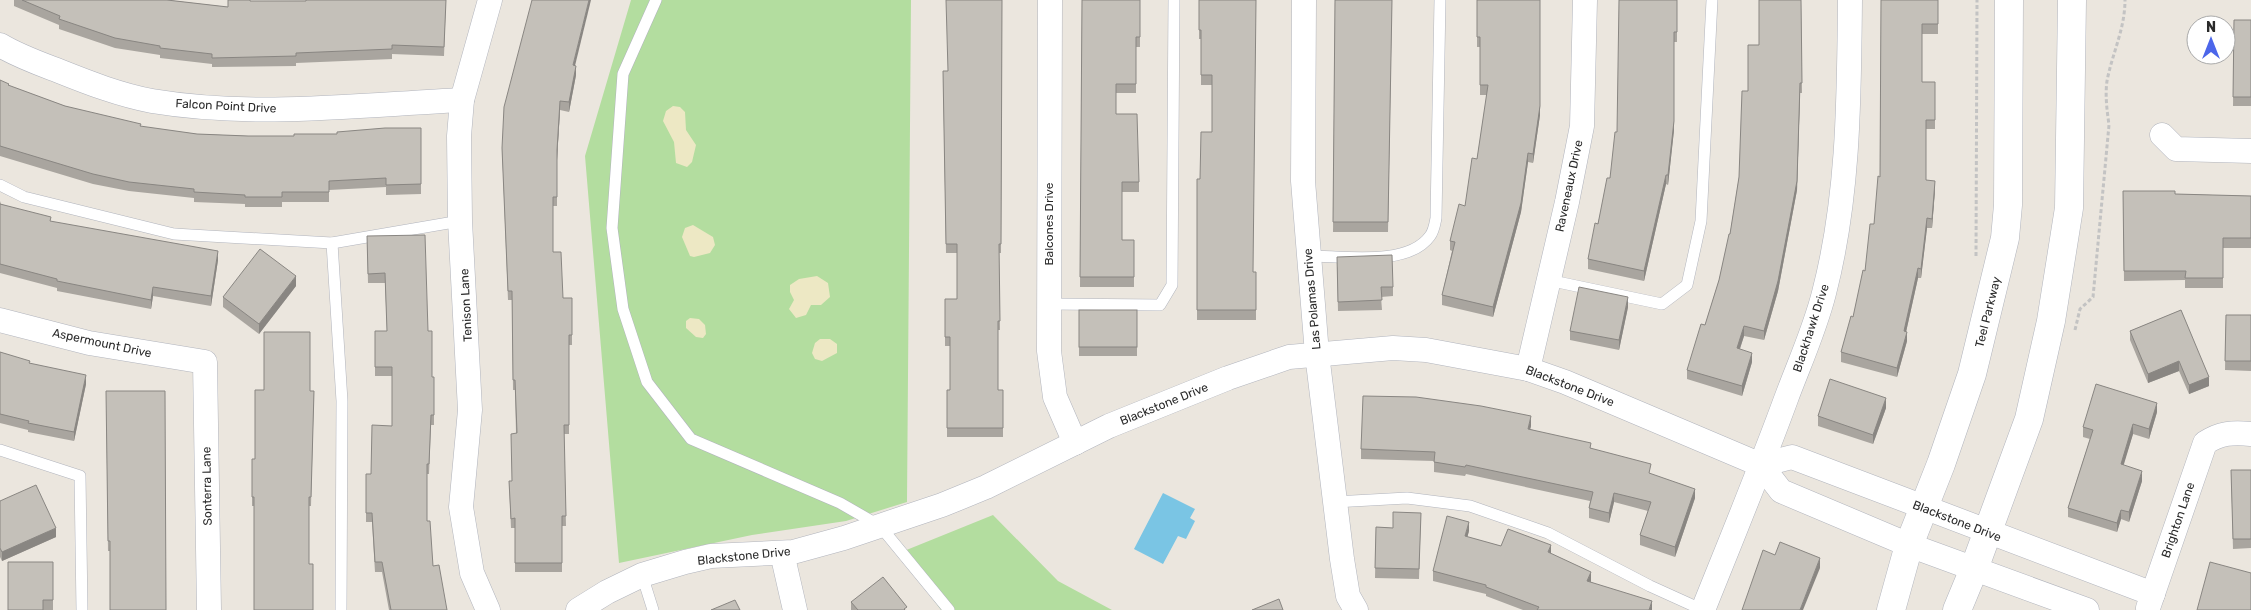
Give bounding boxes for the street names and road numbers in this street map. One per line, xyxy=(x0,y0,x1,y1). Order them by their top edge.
street label: Falcon Point Drive xyxy=(175,96,277,116)
street label: Raveneaux Drive xyxy=(1552,138,1586,233)
street label: Balcones Drive xyxy=(1042,182,1056,266)
street label: Las Polamas Drive xyxy=(1301,247,1323,350)
street label: Tenison Lane xyxy=(457,268,475,342)
street label: Teel Parkway xyxy=(1972,275,2004,349)
street label: Blackhawk Drive xyxy=(1790,282,1832,374)
street label: Aspermount Drive xyxy=(51,326,153,360)
street label: Blackstone Drive xyxy=(1524,363,1617,409)
street label: Blackstone Drive xyxy=(1118,380,1210,428)
street label: Sonterra Lane xyxy=(199,446,215,526)
street label: Brighton Lane xyxy=(2159,480,2198,560)
street label: Blackstone Drive xyxy=(1911,498,2004,544)
street label: Blackstone Drive xyxy=(697,544,792,568)

